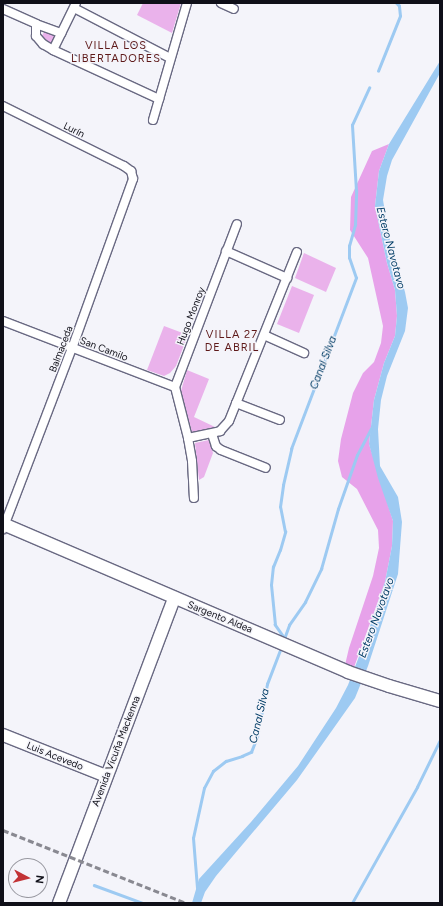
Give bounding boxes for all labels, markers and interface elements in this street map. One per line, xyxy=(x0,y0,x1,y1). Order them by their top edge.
district label: VILLA LOS LIBERTADORES xyxy=(71,40,161,66)
street label: Lurín xyxy=(61,120,87,140)
water label: Estero Navotavo xyxy=(373,206,407,290)
street label: Hugo Monroy xyxy=(174,285,208,347)
street label: Balmaceda xyxy=(47,324,75,374)
district label: VILLA 27 DE ABRIL xyxy=(205,329,259,355)
street label: San Camilo xyxy=(78,334,130,364)
water label: Canal Silva xyxy=(308,335,340,391)
water label: Estero Navotavo xyxy=(356,576,398,660)
street label: Sargento Aldea xyxy=(186,599,254,635)
water label: Canal Silva xyxy=(247,687,273,745)
street label: Avenida Vicuña Mackenna xyxy=(89,694,143,808)
street label: Luis Acevedo xyxy=(25,739,85,773)
north arrow xyxy=(8,858,48,898)
text: N xyxy=(32,874,46,884)

